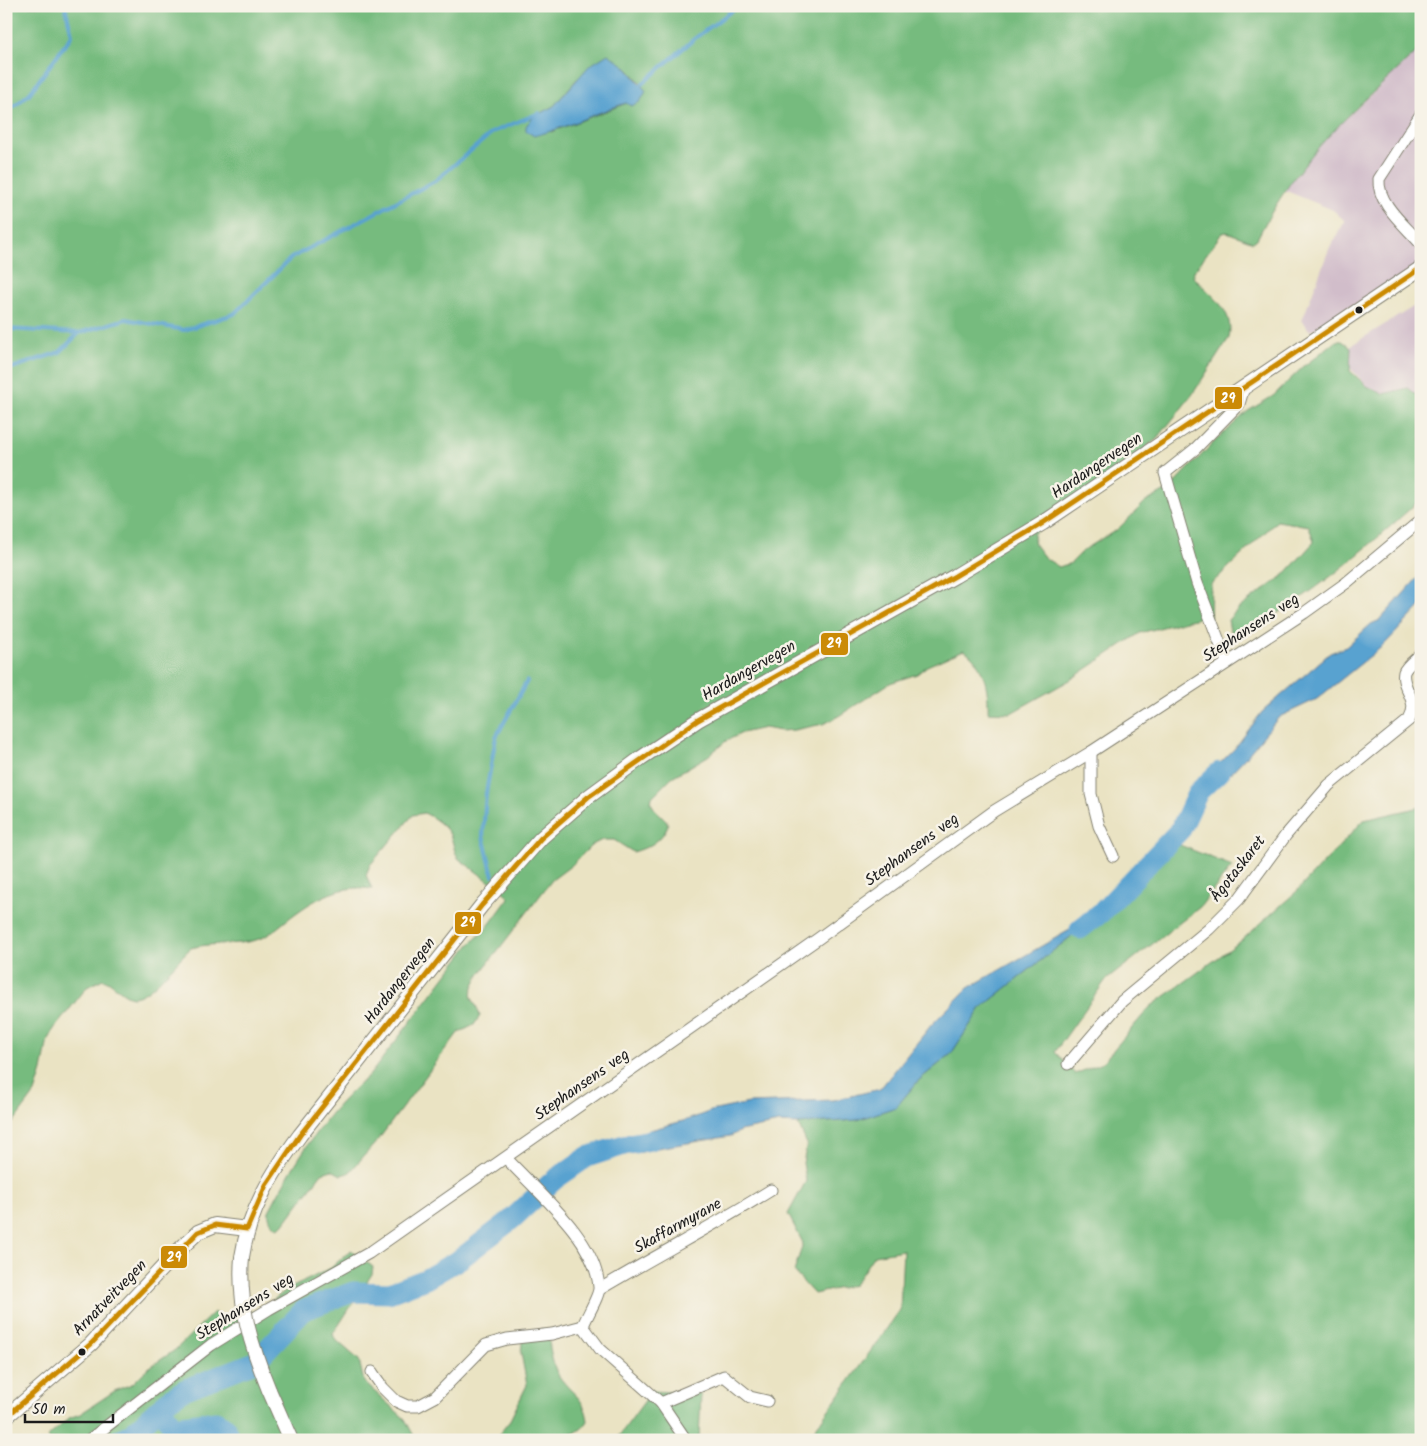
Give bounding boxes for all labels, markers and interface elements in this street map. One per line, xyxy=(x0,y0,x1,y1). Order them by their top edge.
unlabelled marker xyxy=(1354,305,1364,315)
line badge: 29 xyxy=(1214,386,1243,410)
text: 29 xyxy=(1220,388,1236,410)
street label: Hardangervegen xyxy=(1047,426,1147,506)
street label: Stephansens veg xyxy=(1197,587,1305,669)
line badge: 29 xyxy=(820,632,849,656)
text: 29 xyxy=(826,633,842,655)
street label: Hardangervegen xyxy=(697,634,801,708)
street label: Stephansens veg xyxy=(860,807,964,893)
street label: Ågotaskaret xyxy=(1204,830,1273,908)
line badge: 29 xyxy=(454,911,482,935)
text: 29 xyxy=(460,912,476,934)
street label: Hardangervegen xyxy=(358,932,442,1030)
street label: Stephansens veg xyxy=(529,1043,635,1127)
street label: Skaffarmyrane xyxy=(629,1192,727,1260)
line badge: 29 xyxy=(160,1245,188,1269)
text: 29 xyxy=(166,1247,182,1269)
street label: Arnatveitvegen xyxy=(67,1254,153,1342)
street label: Stephansens veg xyxy=(191,1267,299,1347)
unlabelled marker xyxy=(77,1347,87,1357)
scale bar xyxy=(25,1391,112,1423)
text: 50 m xyxy=(32,1398,66,1422)

